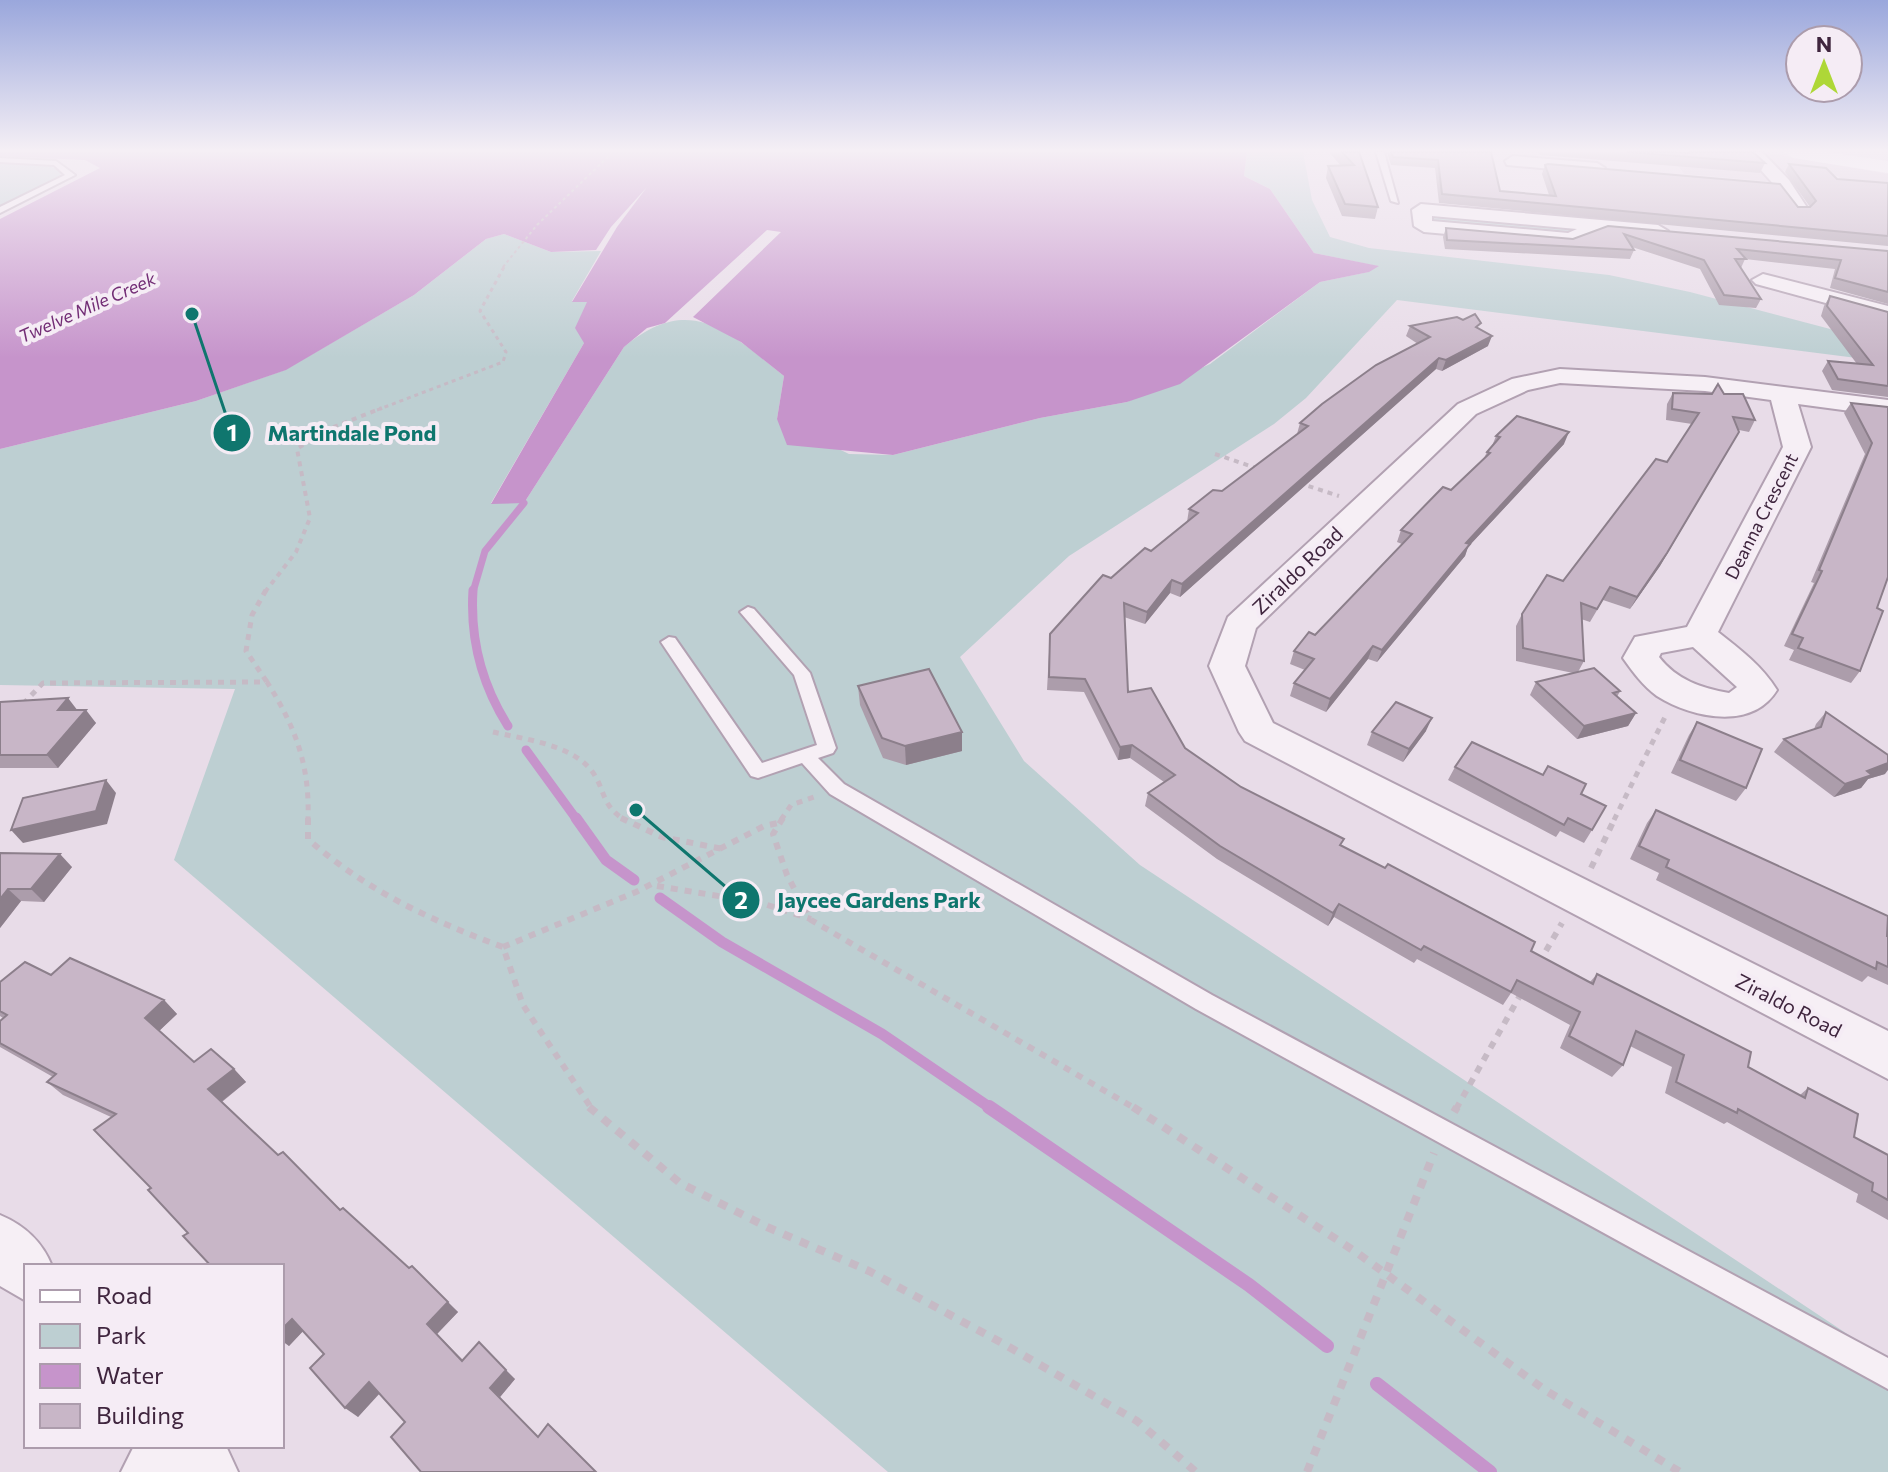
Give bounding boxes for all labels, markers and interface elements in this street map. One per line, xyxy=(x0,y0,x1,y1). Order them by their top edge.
north arrow xyxy=(1784,24,1864,104)
text: N xyxy=(1816,30,1832,57)
water label: Twelve Mile Creek xyxy=(15,266,160,347)
callout: Martindale Pond xyxy=(212,410,452,456)
text: 1 xyxy=(227,417,237,446)
text: Martindale Pond xyxy=(268,419,436,446)
street label: Deanna Crescent xyxy=(1720,449,1802,583)
street label: Ziraldo Road xyxy=(1247,521,1347,619)
callout: Jaycee Gardens Park xyxy=(721,877,997,923)
text: 2 xyxy=(734,885,748,914)
text: Jaycee Gardens Park xyxy=(777,886,981,913)
street label: Ziraldo Road xyxy=(1732,968,1846,1042)
legend xyxy=(24,1264,284,1448)
text: Road xyxy=(96,1280,152,1309)
text: Park xyxy=(96,1320,146,1349)
text: Water xyxy=(96,1360,164,1389)
text: Building xyxy=(96,1400,184,1429)

